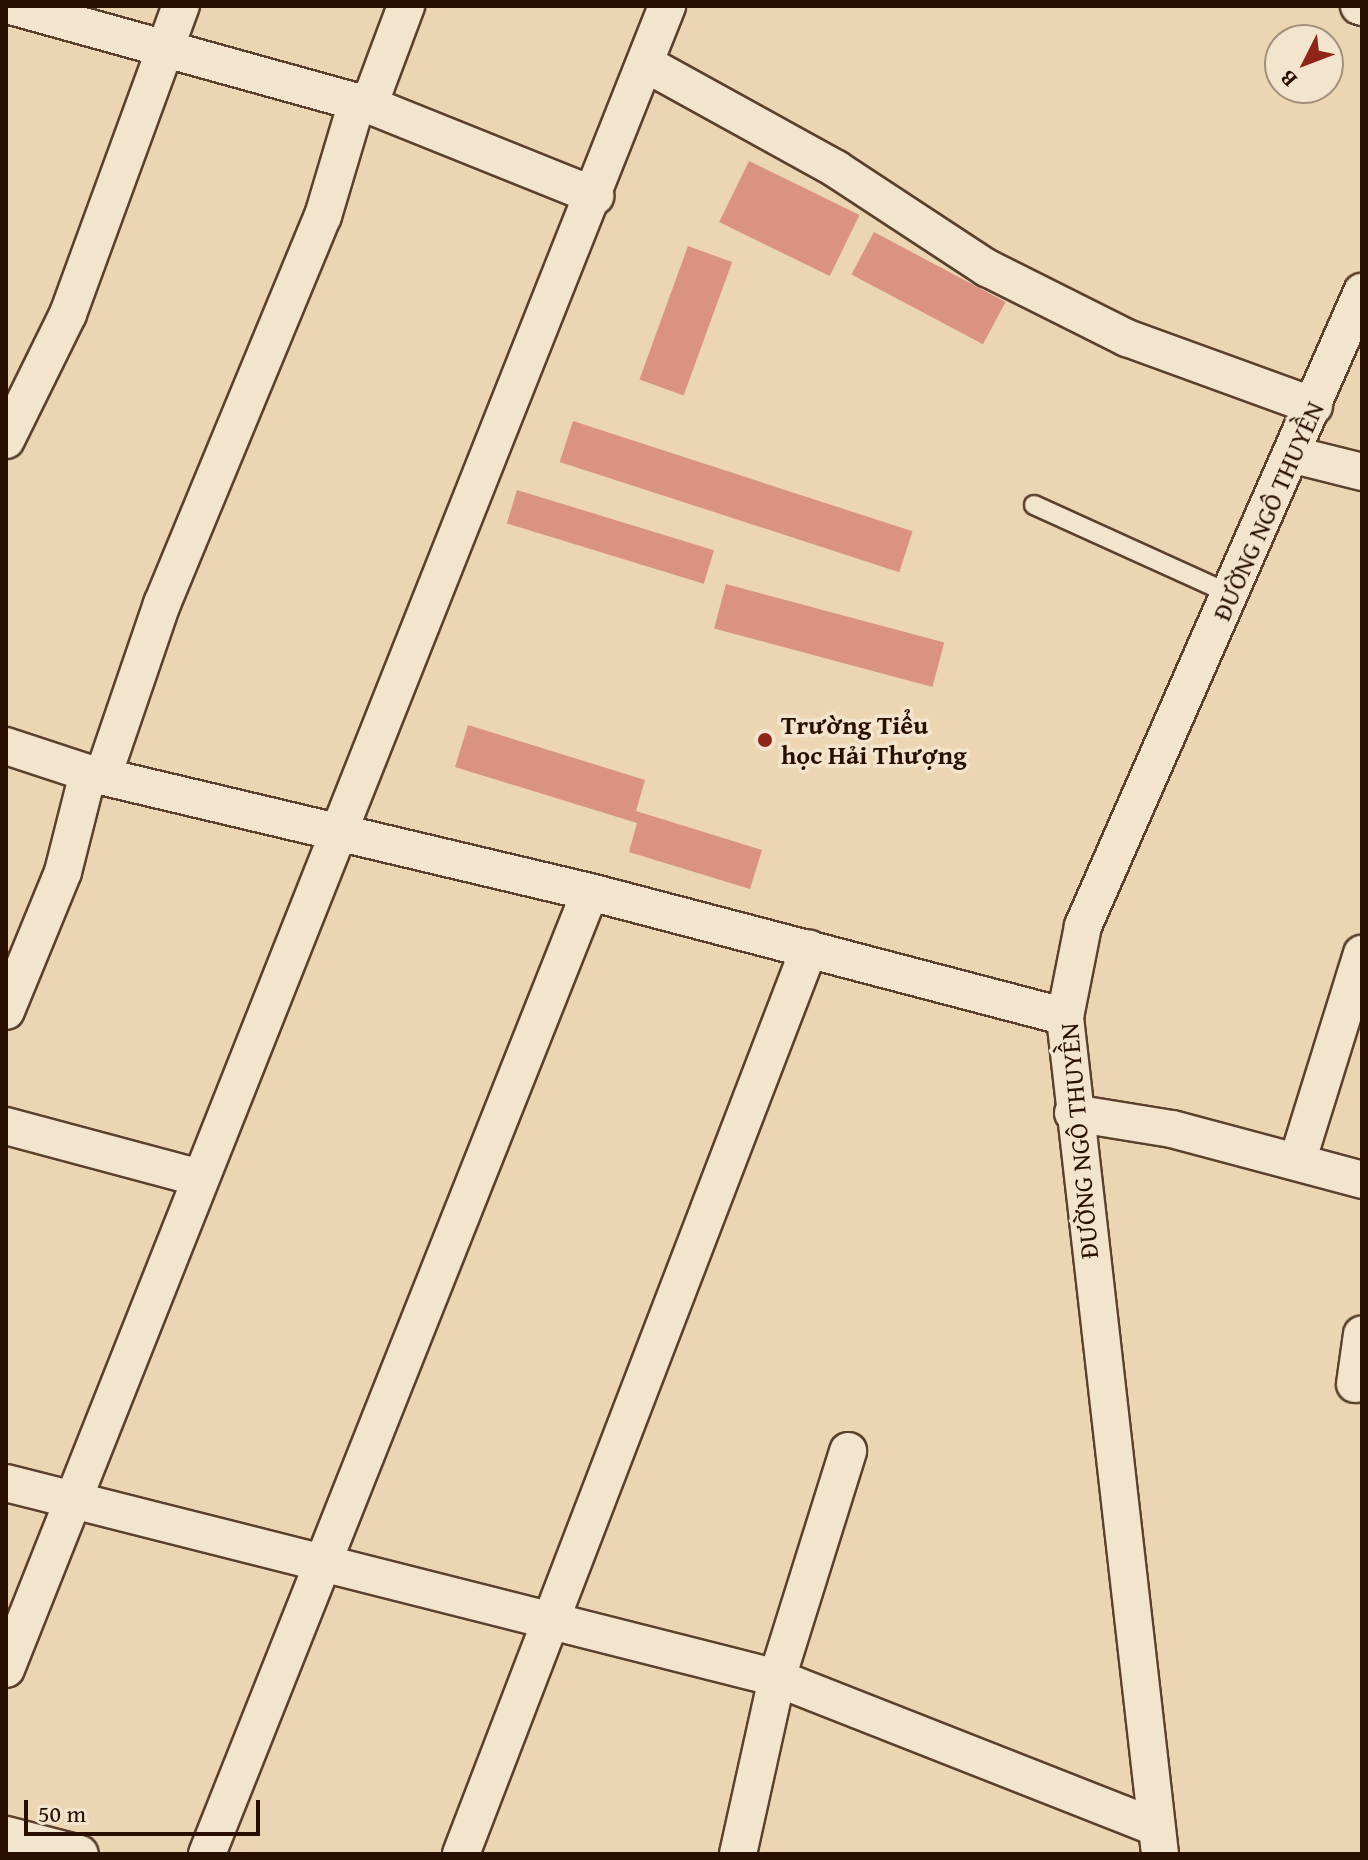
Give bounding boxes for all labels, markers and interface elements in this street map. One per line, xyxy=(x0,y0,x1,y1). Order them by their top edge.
north arrow xyxy=(1264,24,1344,104)
text: B xyxy=(1271,63,1304,94)
street label: ĐƯỜNG NGÔ THUYỀN xyxy=(1206,397,1330,625)
place label: Trường Tiểu học Hải Thượng xyxy=(781,709,967,770)
marker: Trường Tiểu học Hải Thượng xyxy=(756,731,774,749)
street label: ĐƯỜNG NGÔ THUYỀN xyxy=(1053,1022,1105,1260)
scale bar xyxy=(28,1784,264,1834)
text: 50 m xyxy=(38,1796,86,1831)

